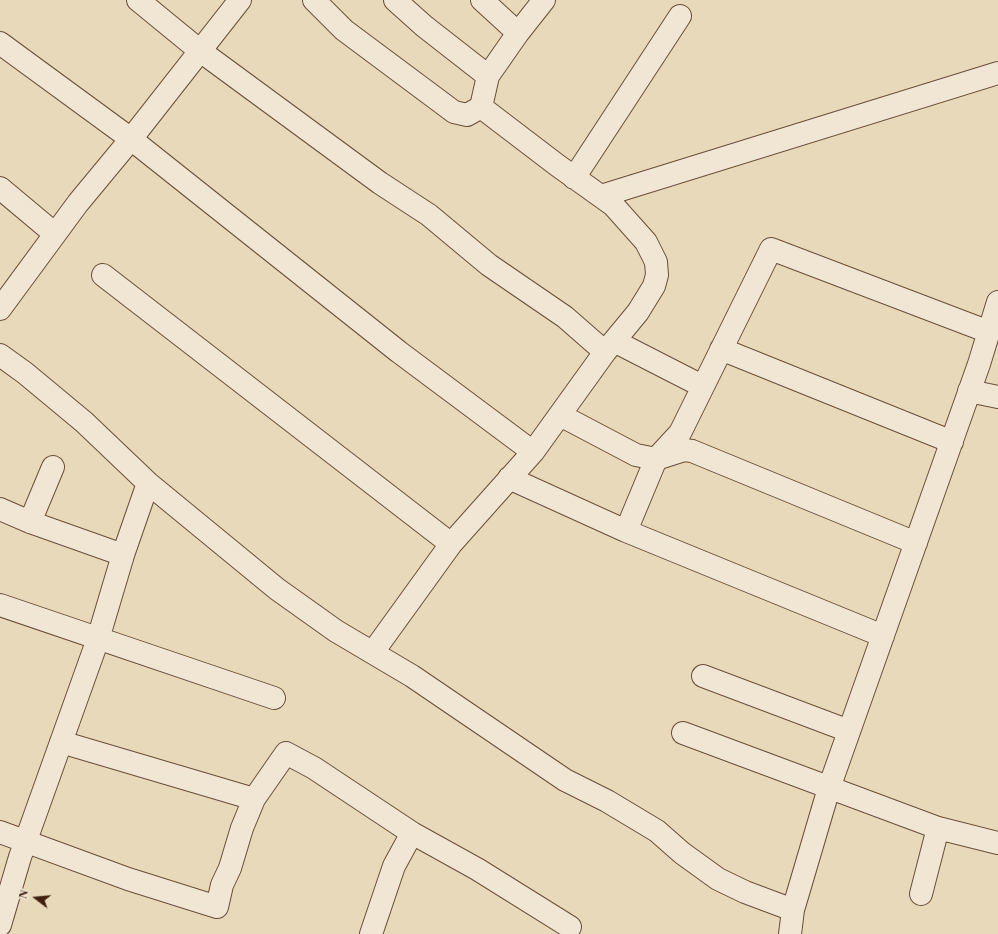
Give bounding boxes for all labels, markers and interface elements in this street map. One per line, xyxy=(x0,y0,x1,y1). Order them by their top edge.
north arrow xyxy=(16,878,56,918)
text: N xyxy=(17,889,32,901)

